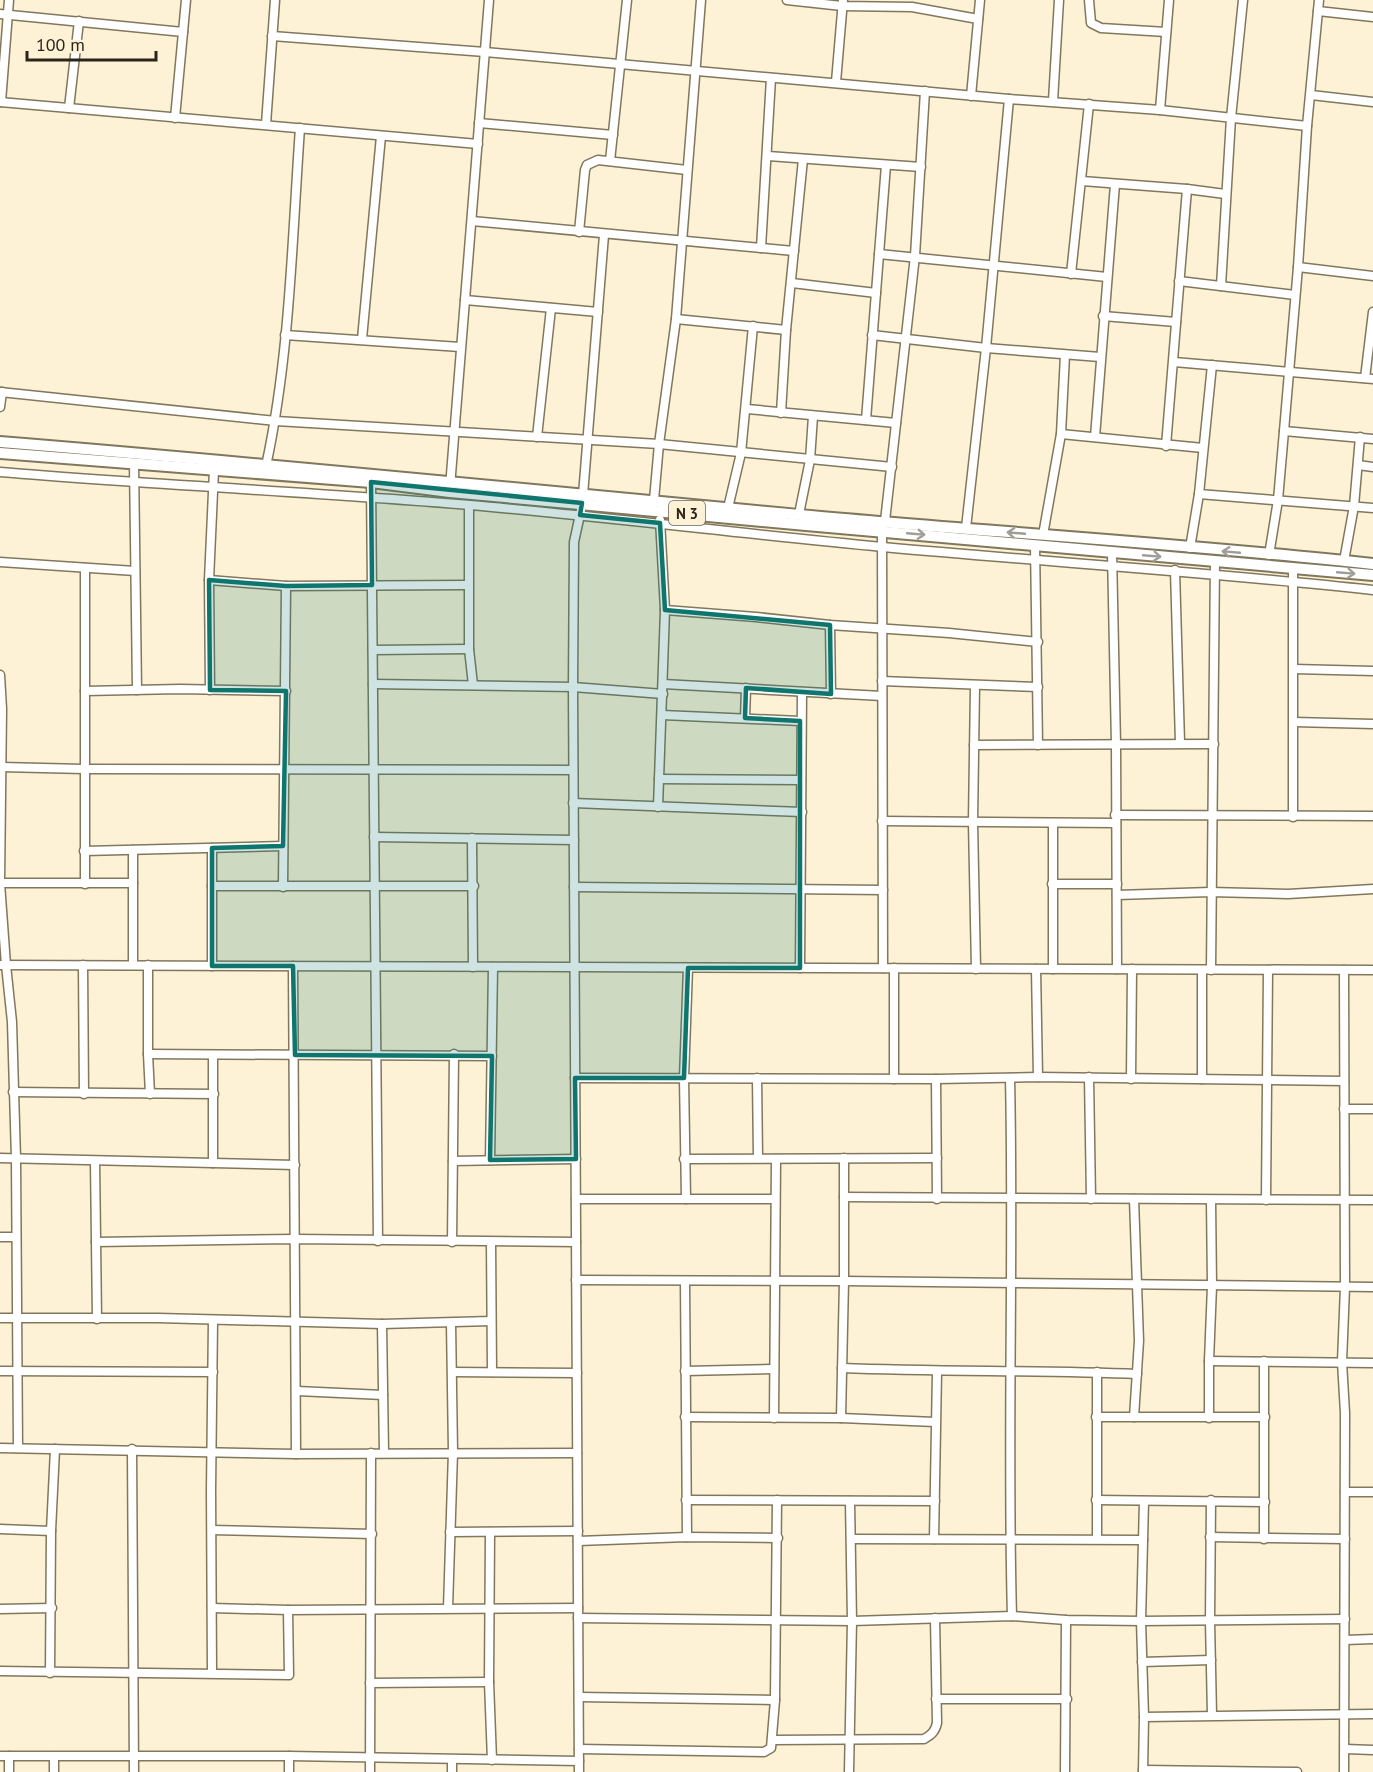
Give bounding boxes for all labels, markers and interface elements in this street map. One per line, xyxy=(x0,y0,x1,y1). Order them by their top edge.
scale bar xyxy=(27,24,156,62)
text: 100 m xyxy=(36,33,85,56)
road number: N 3 xyxy=(669,501,705,525)
one-way arrow xyxy=(1007,527,1026,538)
one-way arrow xyxy=(905,528,925,539)
one-way arrow xyxy=(1222,546,1242,557)
one-way arrow xyxy=(1141,551,1161,562)
one-way arrow xyxy=(1336,568,1355,579)

